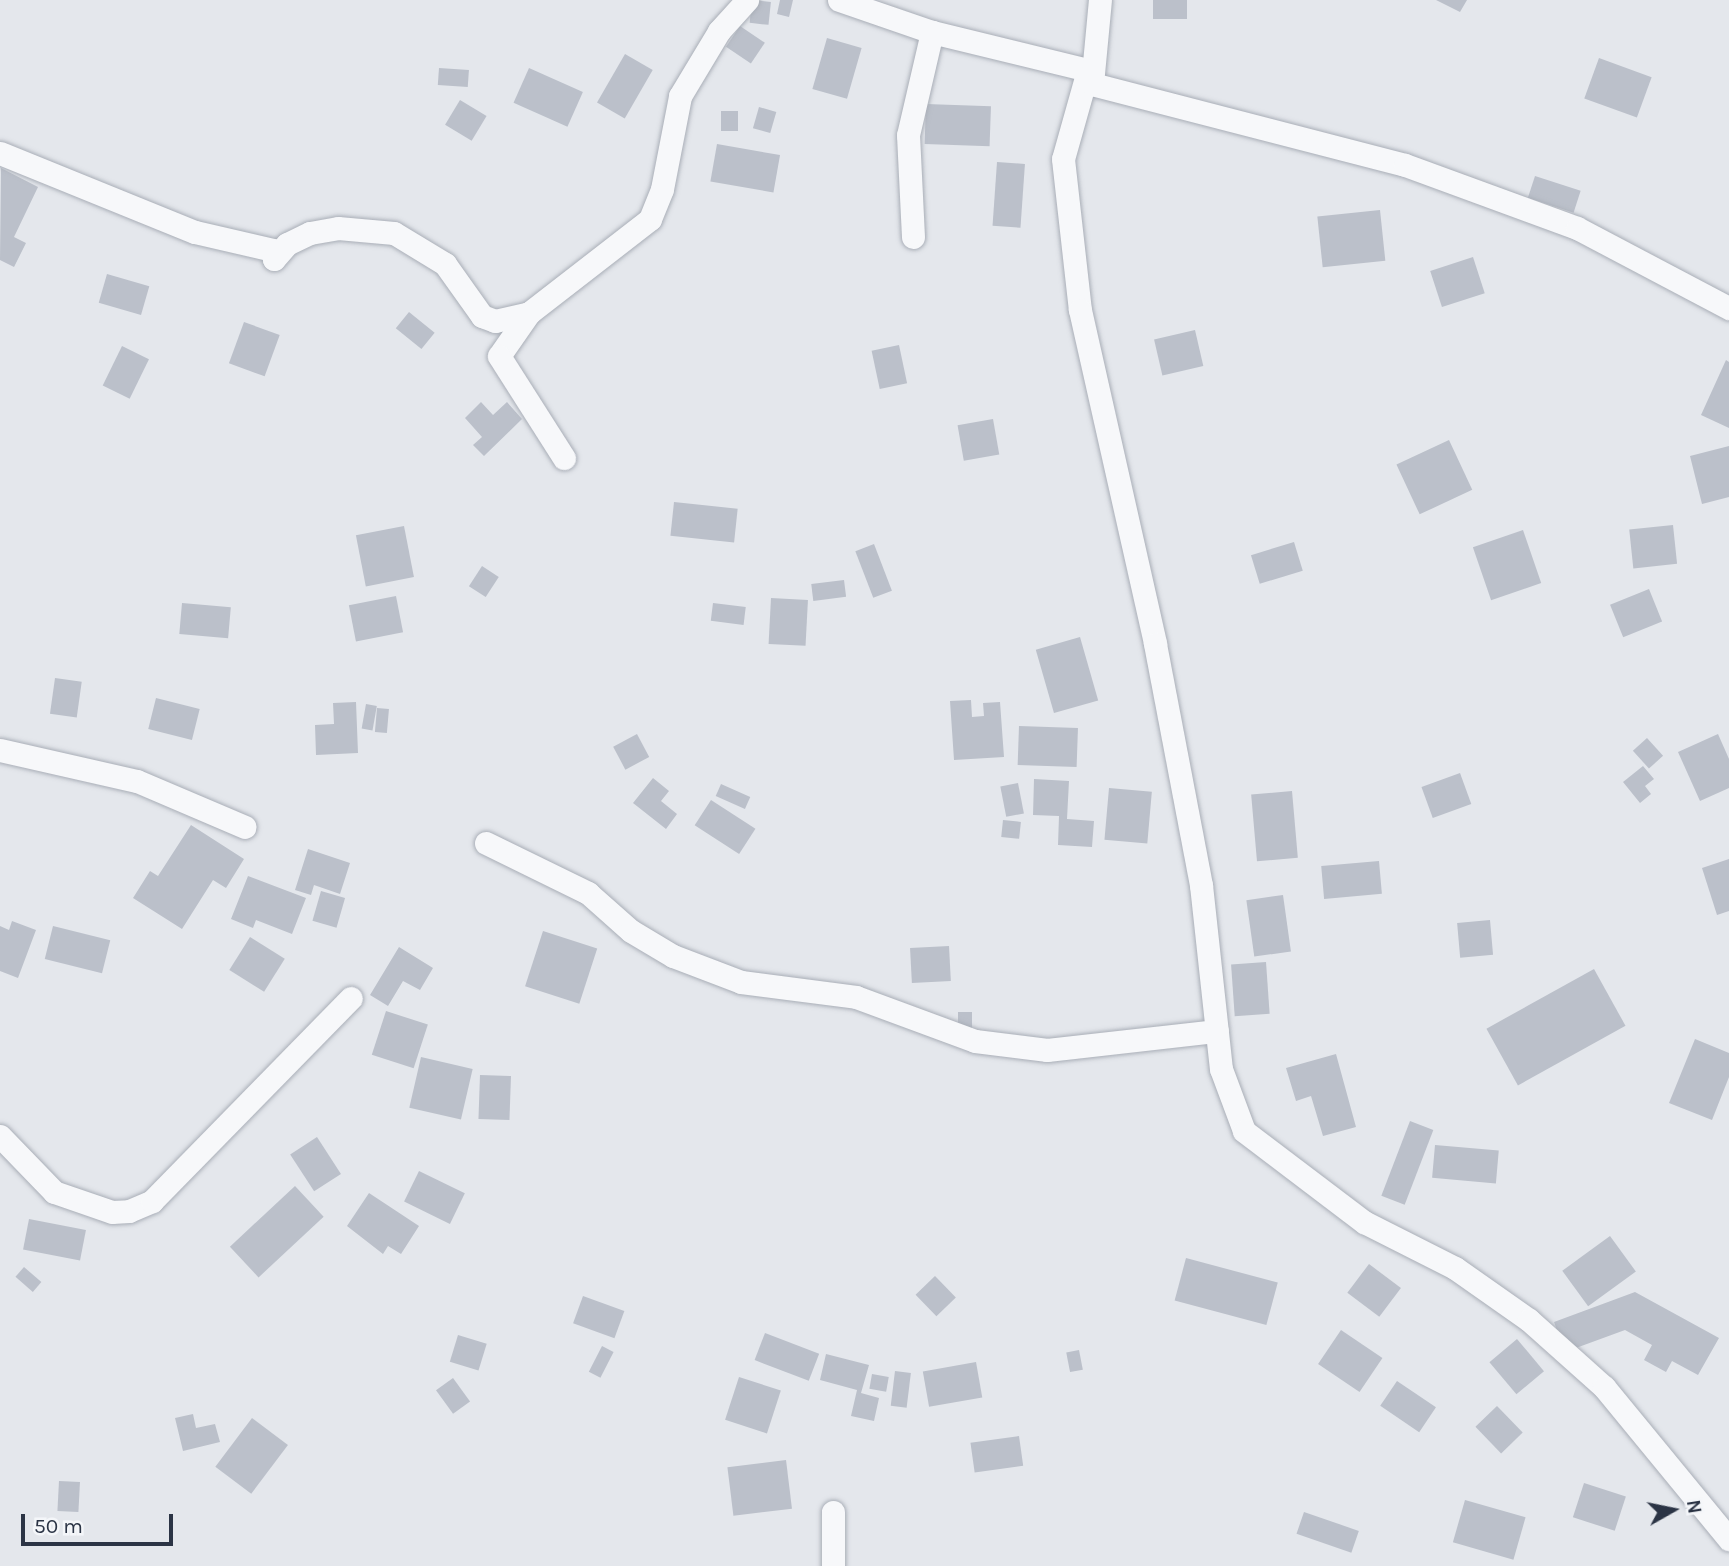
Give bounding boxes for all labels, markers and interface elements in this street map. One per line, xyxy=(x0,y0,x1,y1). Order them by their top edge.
north arrow xyxy=(1638,1475,1708,1545)
text: N xyxy=(1682,1498,1706,1515)
scale bar xyxy=(24,1500,177,1544)
text: 50 m xyxy=(34,1514,83,1538)

